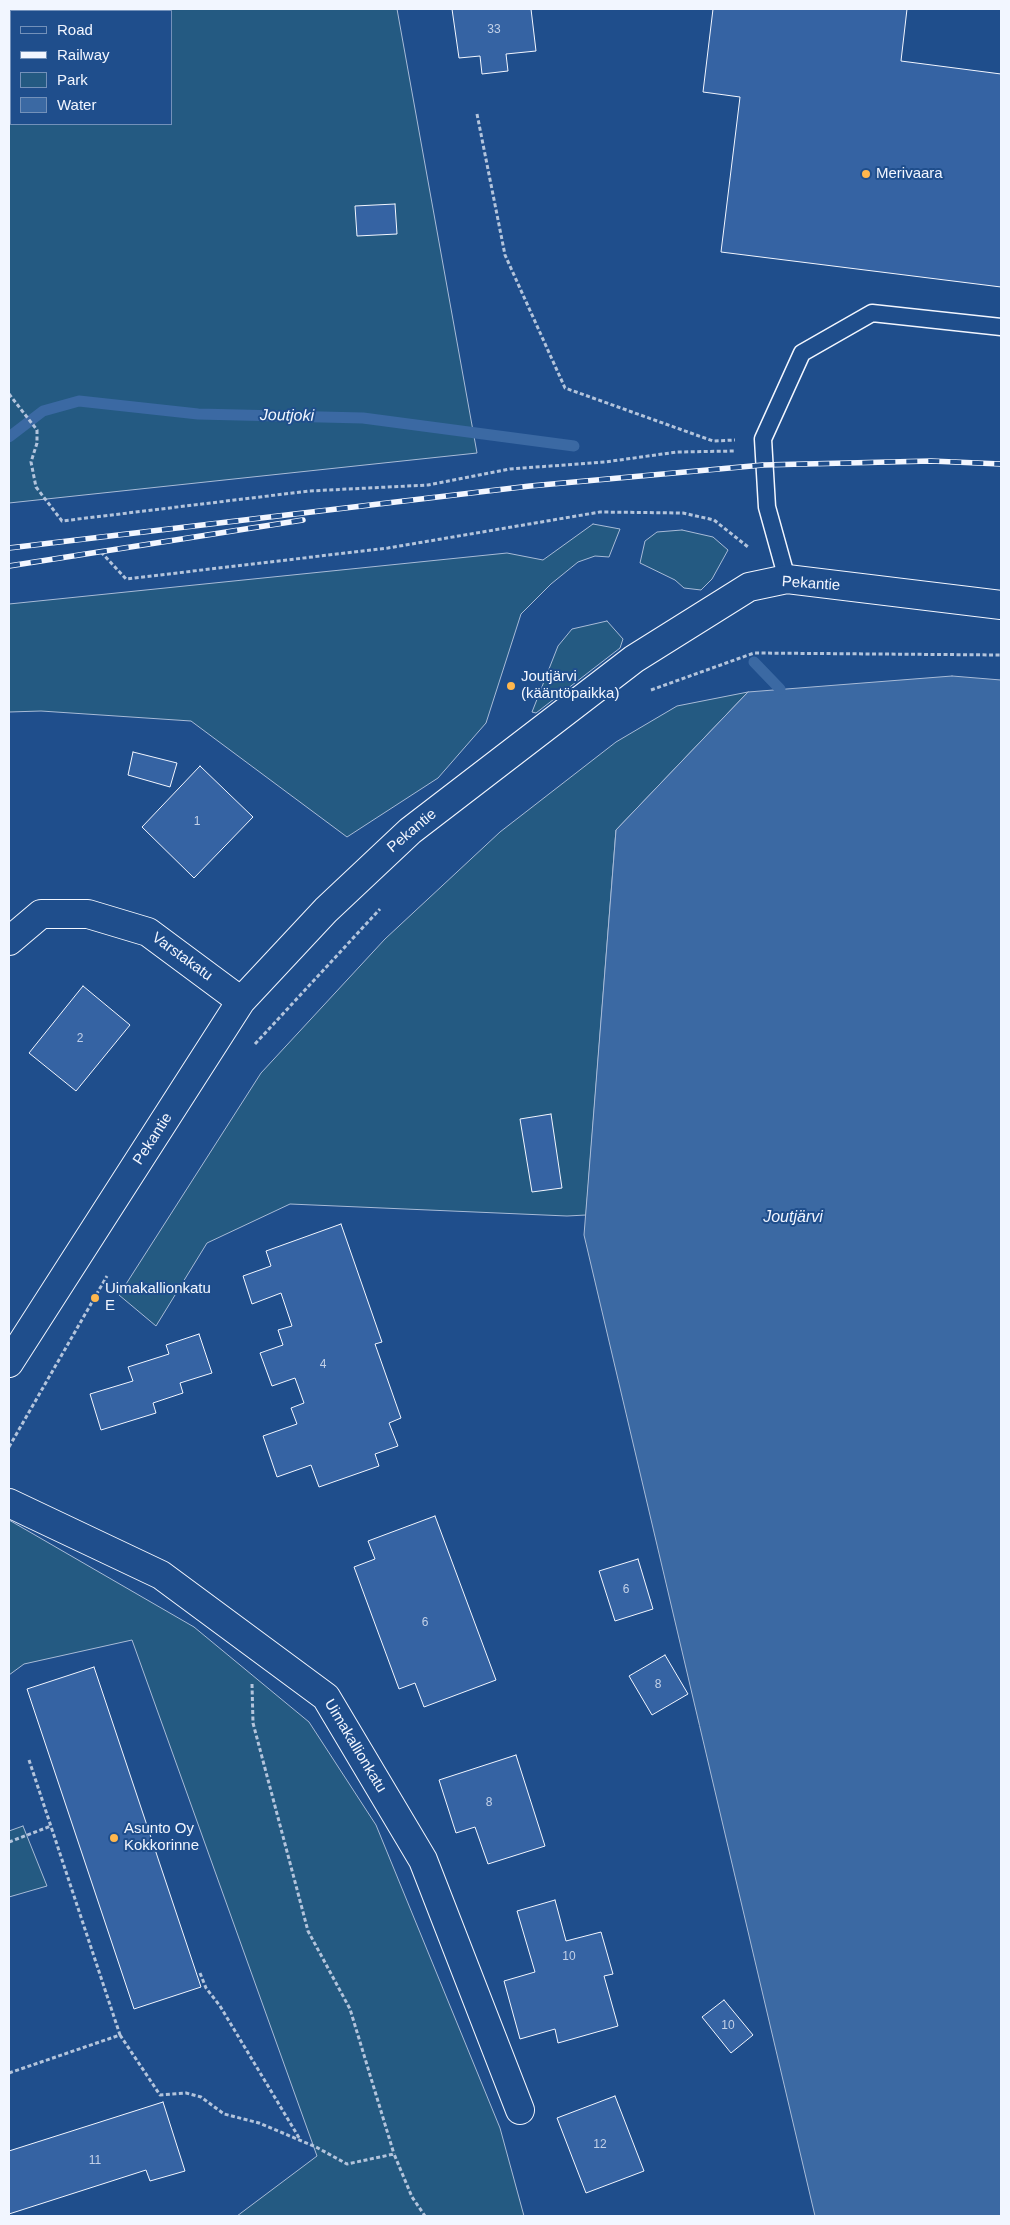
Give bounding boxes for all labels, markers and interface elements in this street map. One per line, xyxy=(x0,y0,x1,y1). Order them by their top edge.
legend xyxy=(10,10,172,125)
text: Road xyxy=(57,21,93,38)
house number: 33 xyxy=(487,23,501,37)
text: Railway xyxy=(57,46,110,63)
text: Park xyxy=(57,71,88,88)
text: Water xyxy=(57,96,96,113)
place label: Merivaara xyxy=(876,165,943,183)
marker: Merivaara xyxy=(860,168,872,180)
water label: Joutjoki xyxy=(260,406,314,426)
street label: Pekantie xyxy=(781,573,841,595)
place label: Joutjärvi (kääntöpaikka) xyxy=(521,668,619,703)
marker: Joutjärvi (kääntöpaikka) xyxy=(505,680,517,692)
street label: Pekantie xyxy=(384,805,440,857)
house number: 1 xyxy=(194,815,200,829)
street label: Varstakatu xyxy=(148,929,216,985)
house number: 2 xyxy=(77,1032,83,1046)
street label: Pekantie xyxy=(130,1110,176,1168)
water label: Joutjärvi xyxy=(763,1208,823,1228)
place label: Uimakallionkatu E xyxy=(105,1280,211,1315)
marker: Uimakallionkatu E xyxy=(89,1292,101,1304)
house number: 4 xyxy=(320,1358,326,1372)
house number: 6 xyxy=(623,1583,629,1597)
house number: 6 xyxy=(422,1616,428,1630)
house number: 8 xyxy=(655,1678,661,1692)
street label: Uimakallionkatu xyxy=(320,1696,390,1796)
house number: 8 xyxy=(486,1796,492,1810)
place label: Asunto Oy Kokkorinne xyxy=(124,1820,199,1855)
marker: Asunto Oy Kokkorinne xyxy=(108,1832,120,1844)
house number: 10 xyxy=(562,1950,576,1964)
house number: 10 xyxy=(721,2019,735,2033)
house number: 12 xyxy=(593,2138,607,2152)
house number: 11 xyxy=(89,2154,101,2168)

